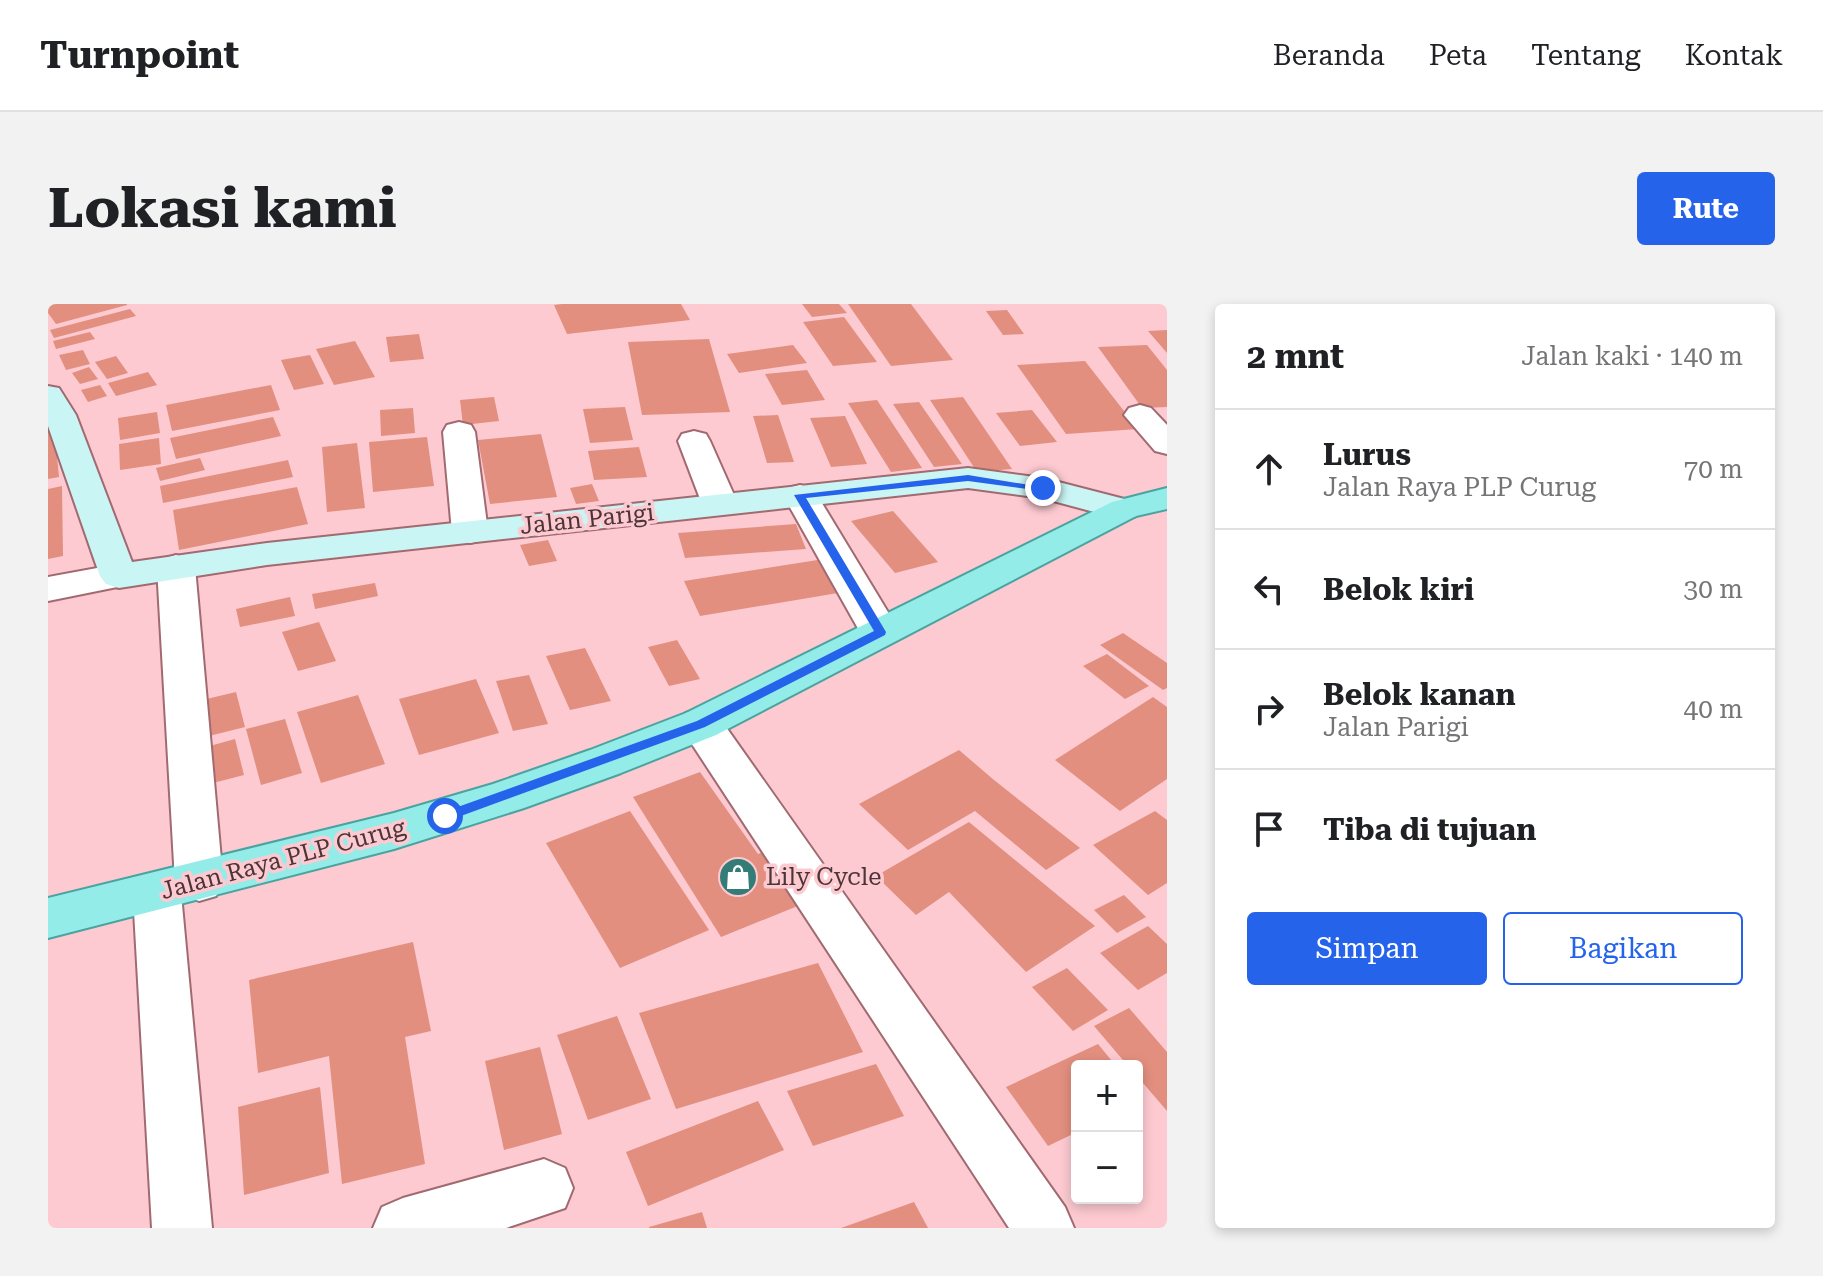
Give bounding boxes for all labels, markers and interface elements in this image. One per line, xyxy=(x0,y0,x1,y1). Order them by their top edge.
text: Turnpoint xyxy=(40,33,239,77)
text: Beranda xyxy=(1273,39,1385,72)
text: Peta xyxy=(1429,39,1487,72)
text: Tentang xyxy=(1531,39,1641,72)
text: Kontak xyxy=(1685,39,1783,72)
button: Rute xyxy=(1637,172,1775,245)
text: Lokasi kami xyxy=(48,175,397,241)
text: 2 mnt xyxy=(1247,336,1344,376)
text: Jalan kaki · 140 m xyxy=(1521,341,1743,371)
text: Lurus xyxy=(1323,437,1411,472)
icon: ahead xyxy=(1247,447,1291,491)
text: 70 m xyxy=(1684,454,1743,484)
route end xyxy=(1025,470,1061,506)
text: Jalan Raya PLP Curug xyxy=(1323,472,1596,502)
street label: Jalan Parigi xyxy=(519,498,656,540)
icon: left xyxy=(1247,567,1291,611)
text: Belok kiri xyxy=(1323,572,1474,607)
text: 30 m xyxy=(1684,574,1743,604)
text: Belok kanan xyxy=(1323,677,1516,712)
icon: right xyxy=(1247,687,1291,731)
text: 40 m xyxy=(1684,694,1743,724)
text: Jalan Parigi xyxy=(1323,712,1469,742)
route start xyxy=(427,798,463,834)
icon: arrive xyxy=(1247,807,1291,851)
text: Tiba di tujuan xyxy=(1323,812,1536,847)
street label: Jalan Raya PLP Curug xyxy=(158,813,409,905)
shop icon: Lily Cycle xyxy=(717,856,759,898)
place label: Lily Cycle xyxy=(766,863,881,891)
button: Simpan xyxy=(1247,912,1487,985)
button: Bagikan xyxy=(1503,912,1743,985)
map controls xyxy=(1071,1060,1143,1204)
button: + xyxy=(1071,1060,1143,1132)
button: − xyxy=(1071,1132,1143,1204)

